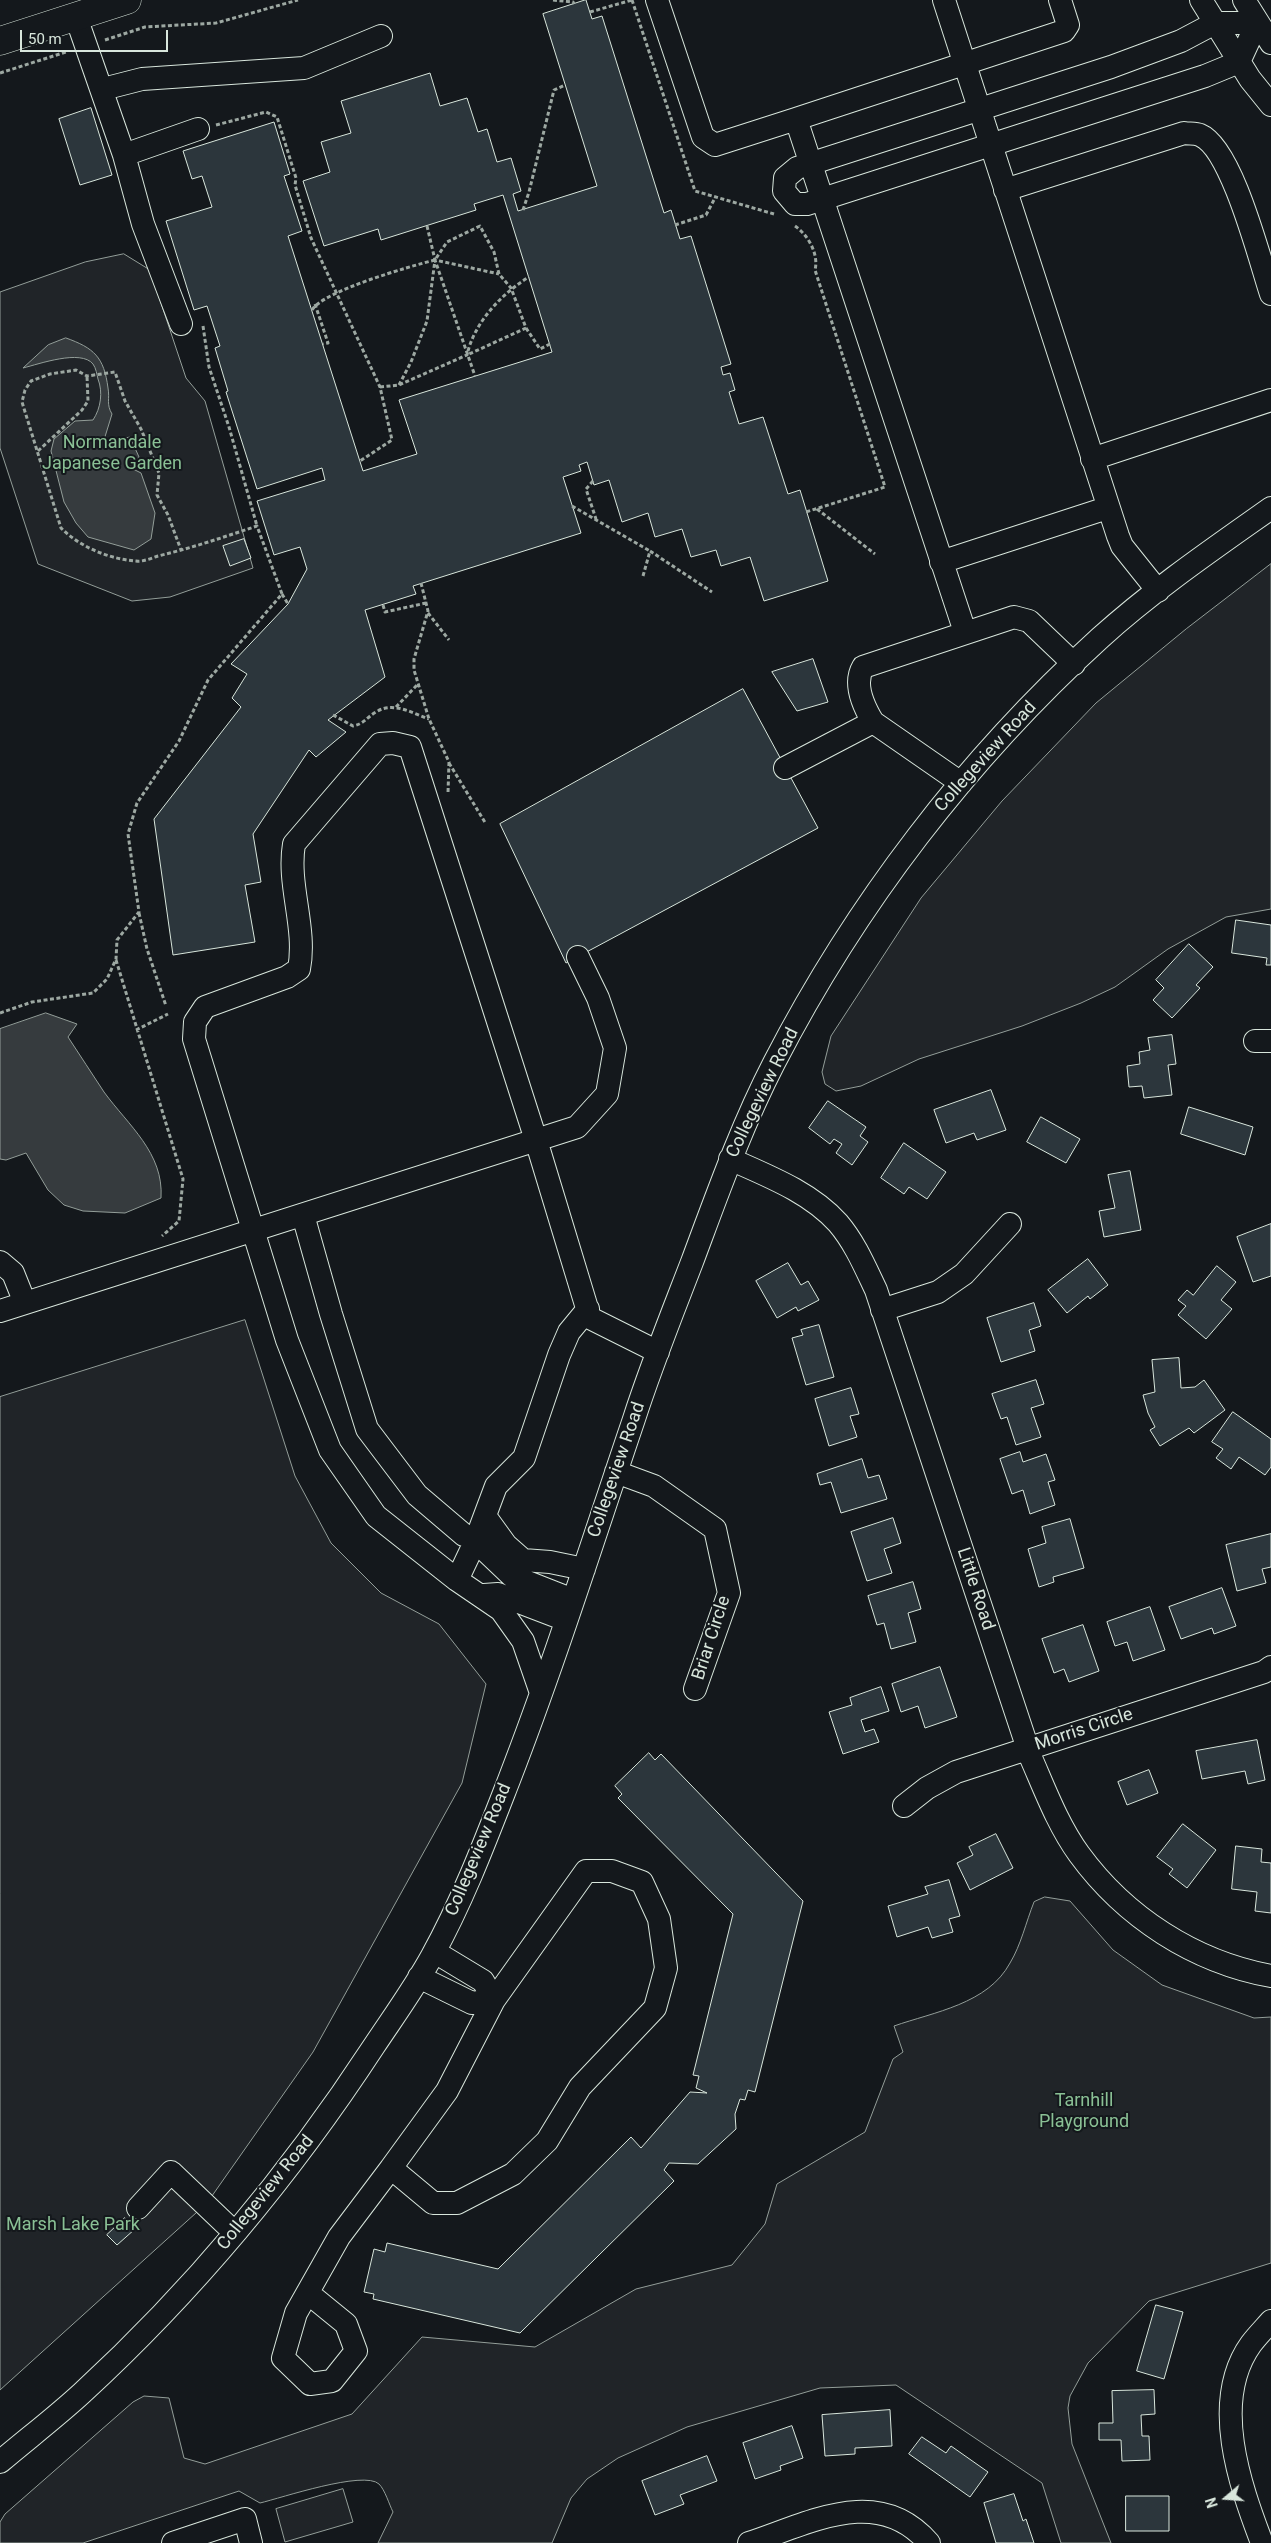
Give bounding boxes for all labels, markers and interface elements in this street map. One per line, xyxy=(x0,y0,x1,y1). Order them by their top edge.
scale bar xyxy=(22,20,170,52)
text: 50 m xyxy=(28,30,62,48)
park label: Normandale Japanese Garden xyxy=(42,432,182,474)
street label: Collegeview Road xyxy=(931,697,1041,817)
street label: Collegeview Road xyxy=(722,1025,804,1161)
street label: Collegeview Road xyxy=(584,1399,650,1541)
street label: Little Road xyxy=(952,1545,998,1633)
street label: Briar Circle xyxy=(688,1593,736,1683)
street label: Morris Circle xyxy=(1032,1704,1136,1756)
street label: Collegeview Road xyxy=(441,1781,517,1919)
park label: Tarnhill Playground xyxy=(1039,2090,1129,2132)
street label: Collegeview Road xyxy=(213,2131,319,2255)
park label: Marsh Lake Park xyxy=(6,2214,140,2236)
north arrow xyxy=(1201,2473,1251,2523)
text: N xyxy=(1203,2495,1221,2510)

